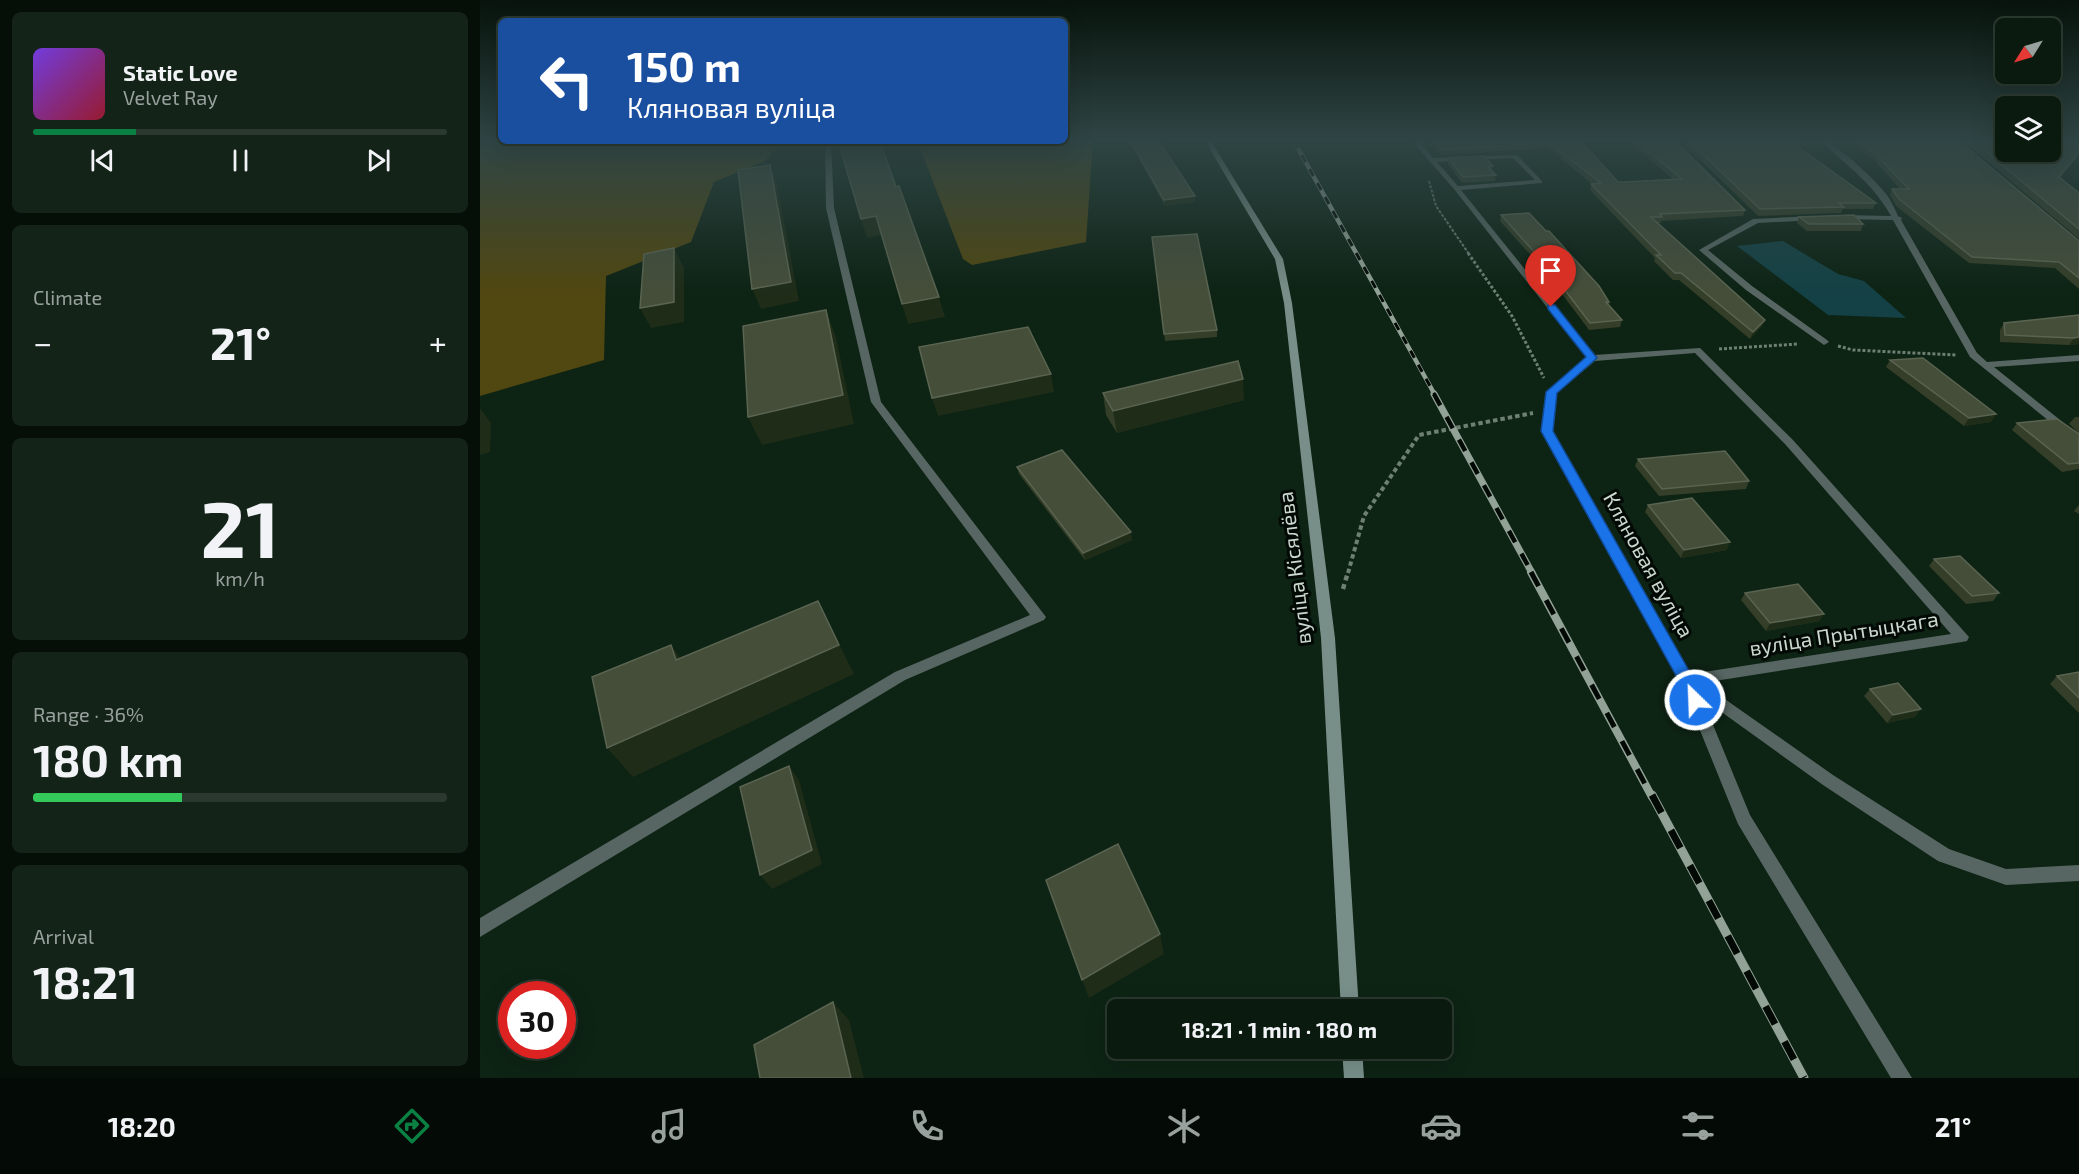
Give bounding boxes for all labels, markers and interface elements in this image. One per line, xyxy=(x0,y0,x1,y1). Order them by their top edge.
north arrow xyxy=(1995,18,2061,84)
map controls xyxy=(1995,18,2061,162)
text: 150 m xyxy=(627,40,741,90)
icon: left xyxy=(528,42,606,120)
text: Static Love xyxy=(123,59,238,85)
text: Velvet Ray xyxy=(123,85,218,109)
text: Кляновая вуліца xyxy=(627,91,836,123)
button: layers xyxy=(1995,96,2061,162)
icon: previous xyxy=(86,144,119,177)
icon: pause xyxy=(224,144,257,177)
icon: next xyxy=(362,144,395,177)
pin xyxy=(1525,245,1576,307)
icon: arrive xyxy=(1534,254,1567,287)
text: Climate xyxy=(33,285,102,309)
text: 21° xyxy=(210,315,271,369)
text: − xyxy=(33,322,52,362)
text: + xyxy=(429,322,447,362)
text: 21 xyxy=(200,480,280,574)
street label: Кляновая вуліца xyxy=(1598,487,1700,642)
street label: вуліца Кісялёва xyxy=(1272,490,1316,646)
text: km/h xyxy=(215,566,265,590)
street label: вуліца Прытыцкага xyxy=(1747,605,1940,661)
position arrow xyxy=(1663,668,1727,732)
text: Range · 36% xyxy=(33,702,144,726)
text: 180 km xyxy=(33,732,183,786)
text: Arrival xyxy=(33,924,94,948)
text: 18:21 xyxy=(33,954,138,1008)
speed limit sign: 30 xyxy=(498,981,576,1059)
text: 18:21 · 1 min · 180 m xyxy=(1182,1016,1377,1042)
icon: directions xyxy=(391,1105,433,1147)
icon: music xyxy=(648,1105,690,1147)
icon: phone xyxy=(906,1105,948,1147)
icon: climate xyxy=(1163,1105,1205,1147)
icon: car xyxy=(1420,1105,1462,1147)
icon: filters xyxy=(1677,1105,1719,1147)
text: 18:20 xyxy=(108,1110,176,1142)
text: 21° xyxy=(1935,1110,1971,1142)

